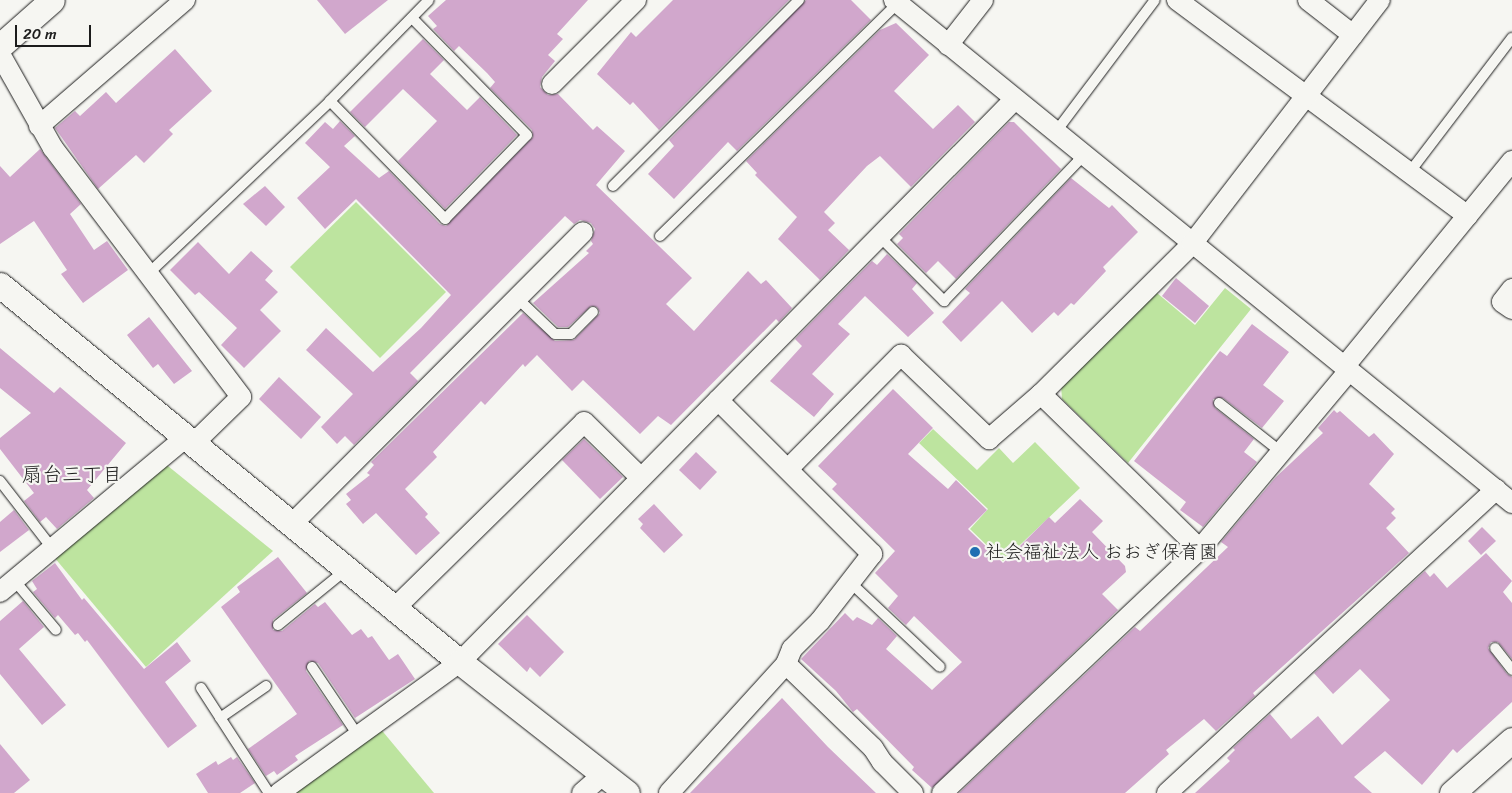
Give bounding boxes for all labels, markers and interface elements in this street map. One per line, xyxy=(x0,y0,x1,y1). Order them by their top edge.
scale bar xyxy=(18,15,94,47)
text: 20 m xyxy=(23,21,57,47)
district label: 扇台三丁目 xyxy=(22,462,122,486)
place label: 社会福祉法人 おおぎ保育園 xyxy=(985,541,1218,563)
marker: 社会福祉法人 おおぎ保育園 xyxy=(969,546,981,558)

